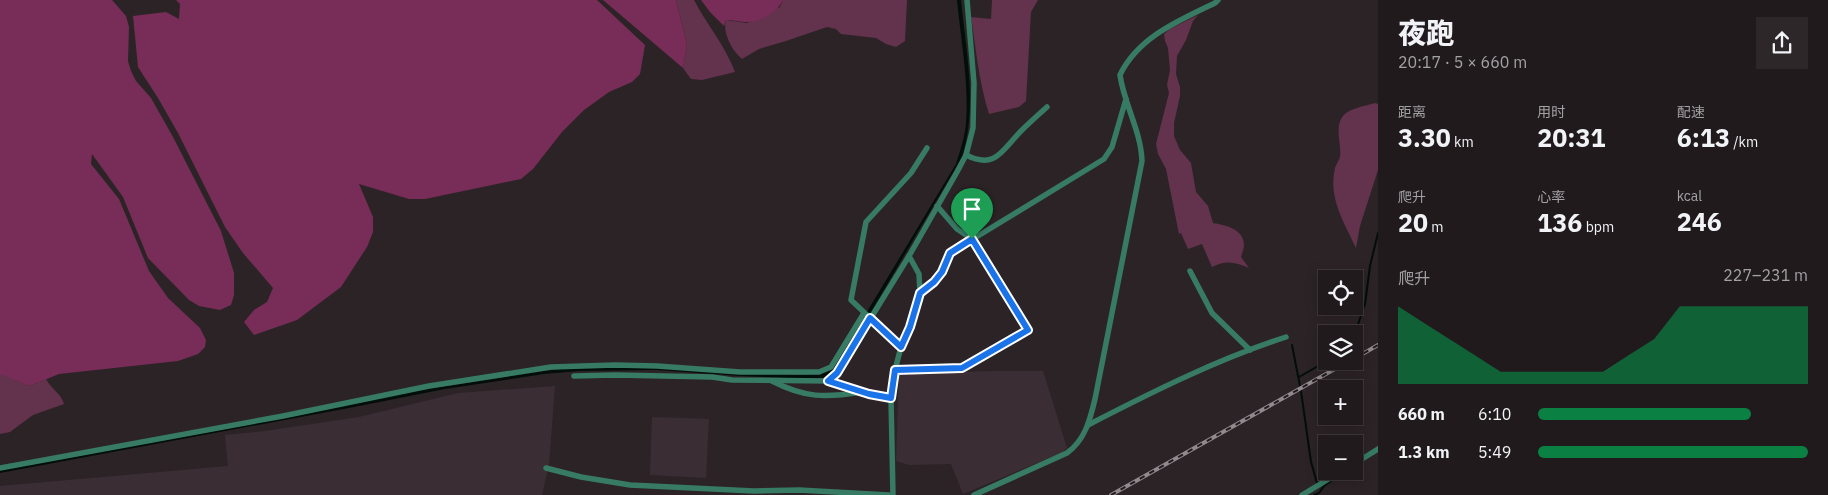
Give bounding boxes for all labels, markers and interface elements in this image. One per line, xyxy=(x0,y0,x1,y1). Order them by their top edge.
text: 夜跑 xyxy=(1398,14,1454,51)
button: share xyxy=(1756,17,1808,69)
text: 20:17 · 5 × 660 m xyxy=(1398,52,1527,72)
text: 距离 xyxy=(1398,103,1426,121)
text: 用时 xyxy=(1537,103,1565,121)
text: 配速 xyxy=(1677,103,1705,121)
text: 3.30 xyxy=(1398,121,1451,154)
text: 20:31 xyxy=(1537,121,1606,154)
text: 6:13 xyxy=(1677,121,1730,154)
text: km xyxy=(1451,133,1474,151)
text: /km xyxy=(1730,133,1758,151)
text: kcal xyxy=(1677,187,1702,205)
pin xyxy=(951,188,993,239)
text: 爬升 xyxy=(1398,188,1426,206)
text: 心率 xyxy=(1537,188,1565,206)
icon: arrive xyxy=(958,195,986,223)
text: 246 xyxy=(1677,205,1722,238)
text: 20 xyxy=(1398,206,1428,239)
text: 136 xyxy=(1537,206,1582,239)
text: m xyxy=(1428,218,1444,236)
text: bpm xyxy=(1582,218,1614,236)
text: 227–231 m xyxy=(1723,265,1808,285)
text: 爬升 xyxy=(1398,268,1430,288)
map controls xyxy=(1318,270,1363,480)
button: locate xyxy=(1318,270,1363,315)
button: layers xyxy=(1318,325,1363,370)
button: + xyxy=(1318,380,1363,425)
text: 660 m xyxy=(1398,404,1445,424)
text: 6:10 xyxy=(1478,404,1511,424)
button: − xyxy=(1318,435,1363,480)
text: 1.3 km xyxy=(1398,442,1449,462)
text: 5:49 xyxy=(1478,442,1511,462)

